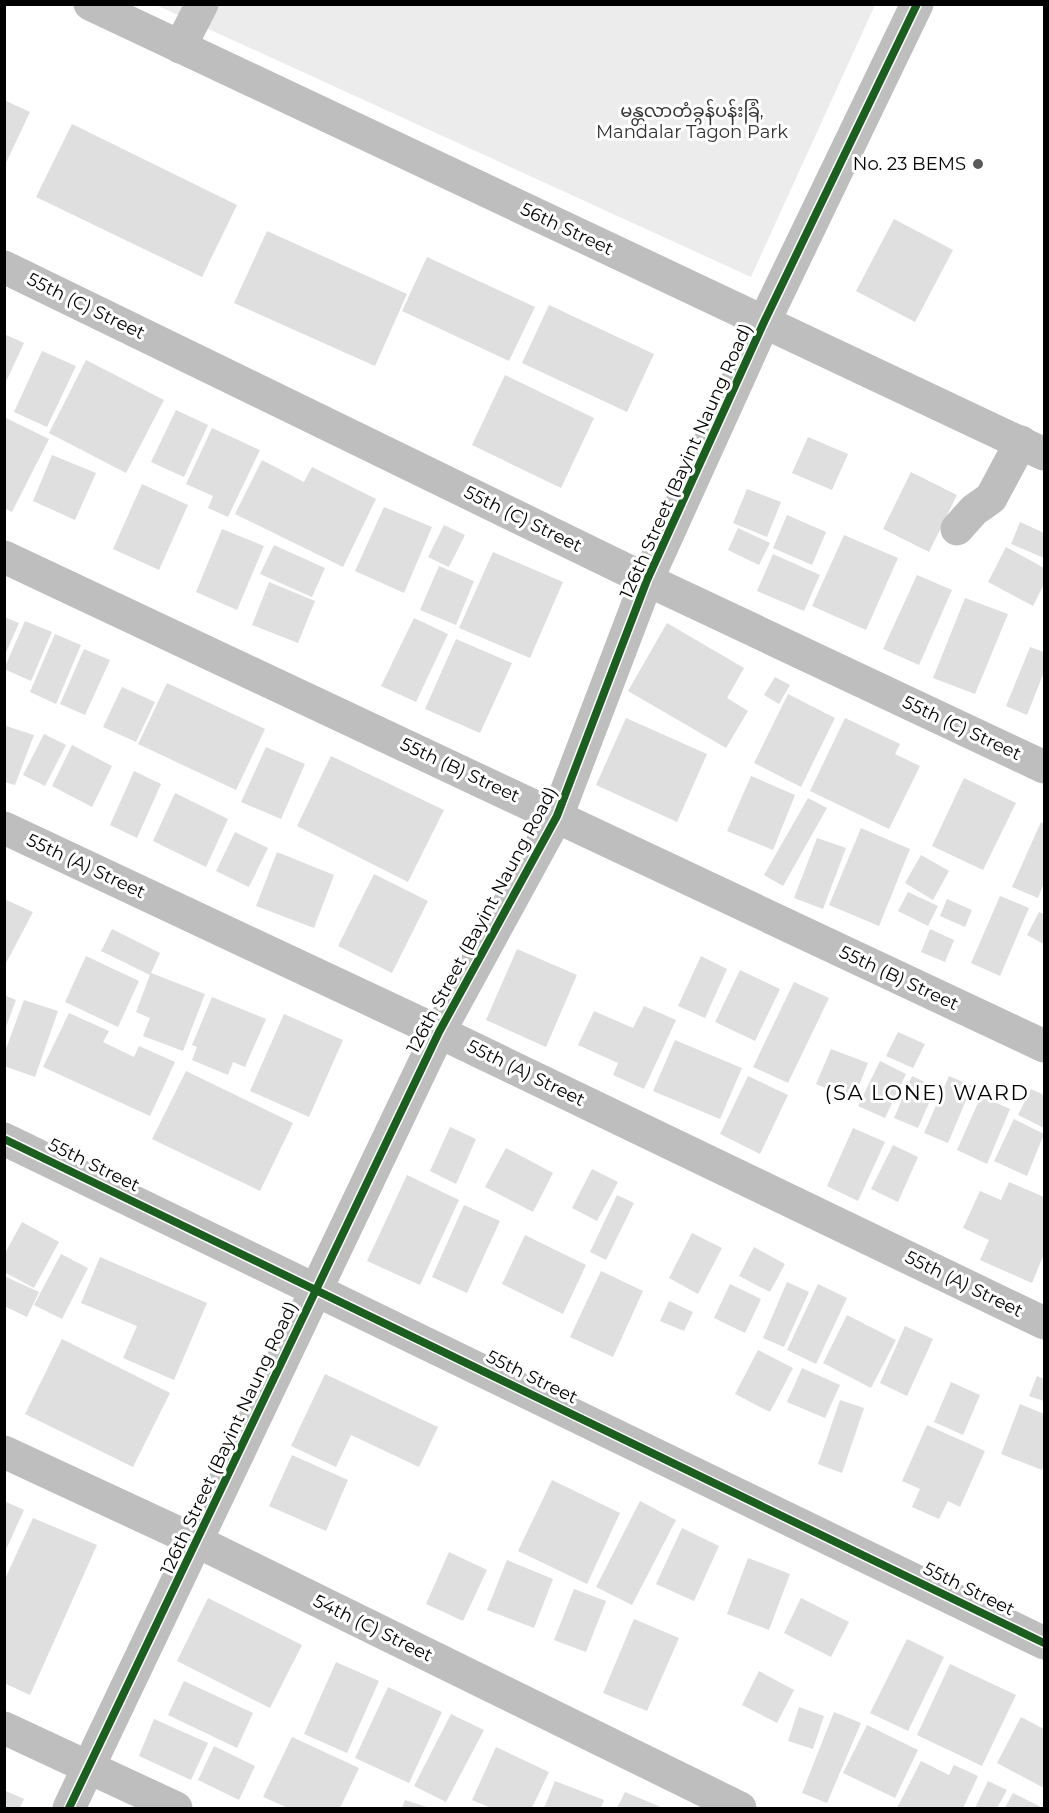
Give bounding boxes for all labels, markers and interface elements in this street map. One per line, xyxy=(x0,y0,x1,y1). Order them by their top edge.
park label: မန္တလာတံခွန်ပန်းခြံ, Mandalar Tagon Park xyxy=(596,98,788,143)
place label: No. 23 BEMS xyxy=(853,153,966,175)
marker: No. 23 BEMS xyxy=(971,157,985,171)
street label: 56th Street xyxy=(517,198,617,260)
street label: 55th (C) Street xyxy=(24,268,148,344)
street label: 126th Street (Bayint Naung Road) xyxy=(615,320,757,602)
street label: 55th (C) Street xyxy=(461,481,585,557)
street label: 55th (C) Street xyxy=(899,691,1025,765)
street label: 55th (B) Street xyxy=(397,733,523,807)
street label: 126th Street (Bayint Naung Road) xyxy=(402,783,562,1057)
street label: 55th (A) Street xyxy=(23,829,149,903)
street label: 55th (B) Street xyxy=(836,941,962,1015)
street label: 55th (A) Street xyxy=(463,1035,589,1111)
district label: (SA LONE) WARD xyxy=(825,1080,1029,1105)
street label: 55th Street xyxy=(45,1133,143,1197)
street label: 55th (A) Street xyxy=(901,1246,1027,1322)
street label: 126th Street (Bayint Naung Road) xyxy=(156,1298,302,1578)
street label: 55th Street xyxy=(483,1345,581,1409)
street label: 55th Street xyxy=(920,1557,1018,1621)
street label: 54th (C) Street xyxy=(310,1590,436,1666)

